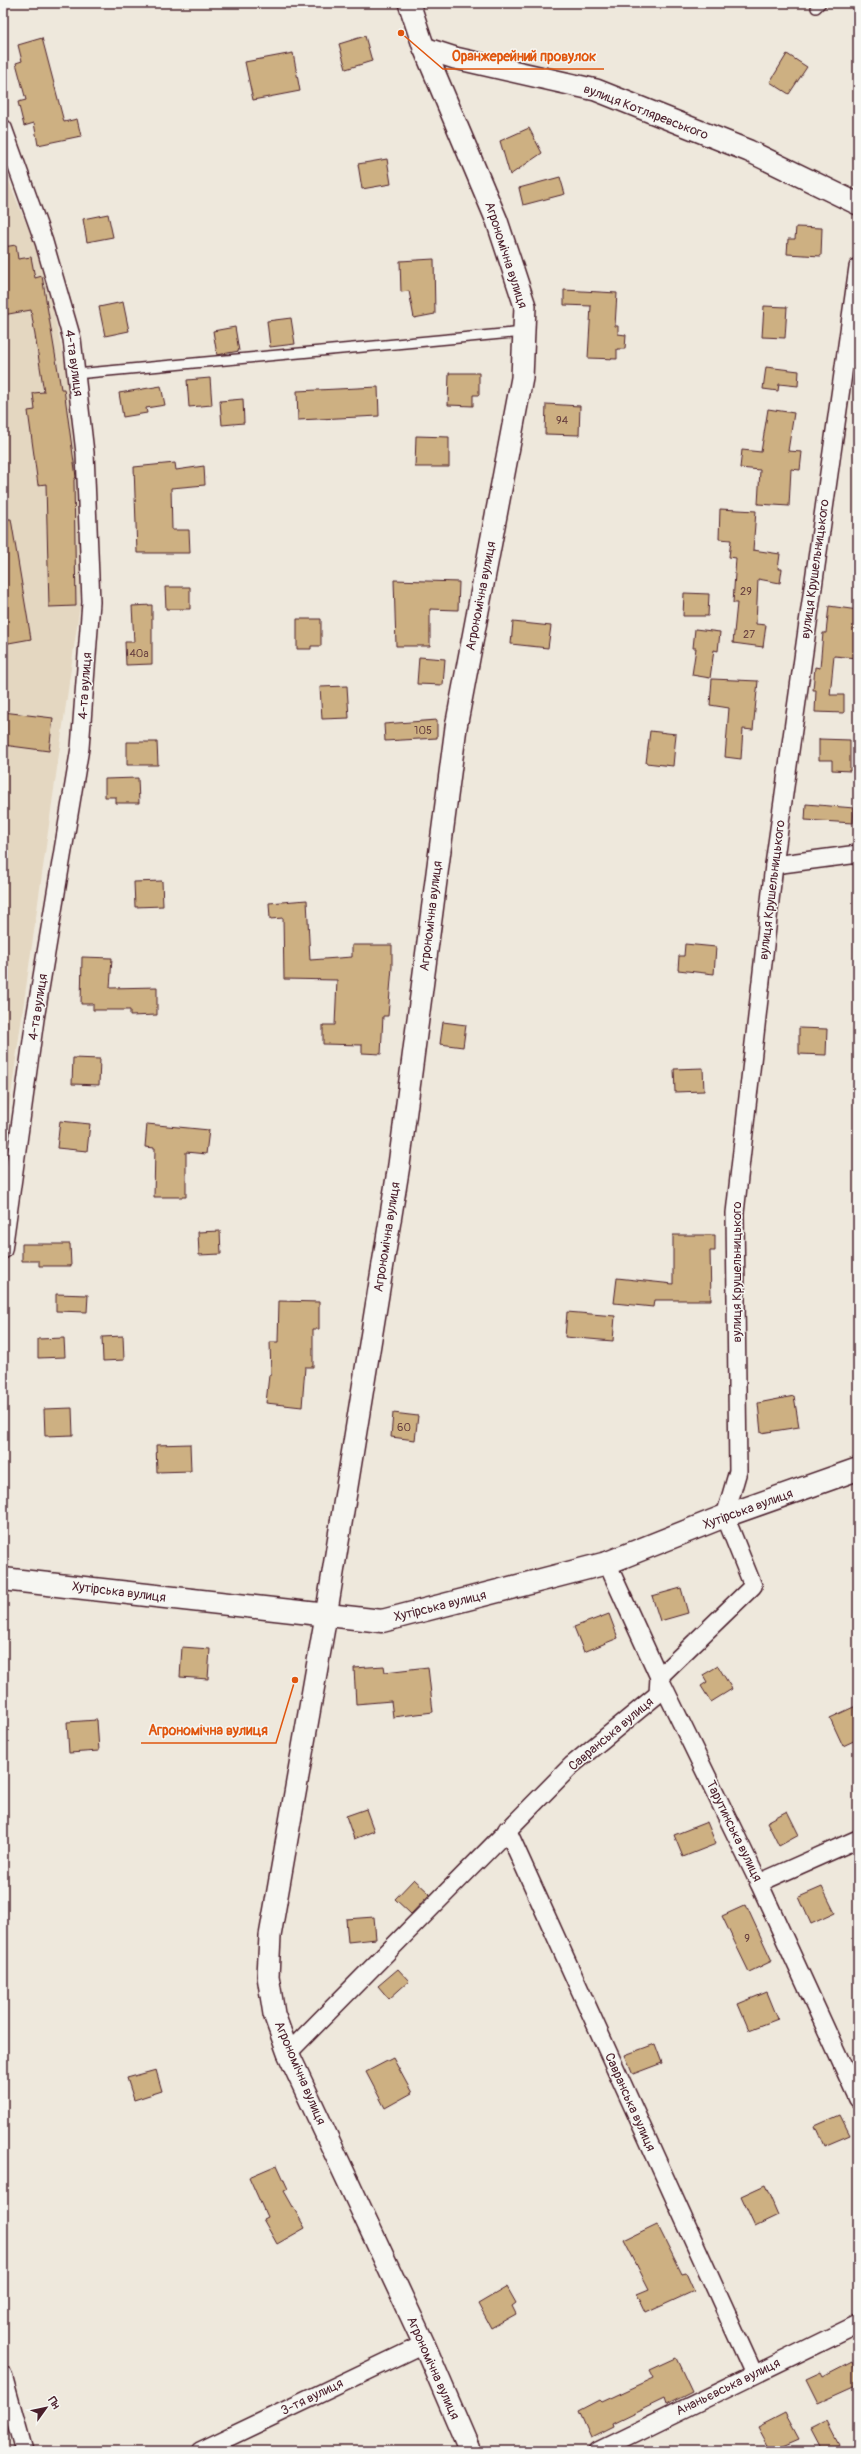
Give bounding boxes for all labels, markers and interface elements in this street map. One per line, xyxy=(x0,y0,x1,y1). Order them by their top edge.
callout: Оранжерейний провулок xyxy=(443,43,604,69)
text: Оранжерейний провулок xyxy=(452,48,596,65)
street label: вулиця Котляревського xyxy=(581,81,711,143)
street label: Агрономічна вулиця xyxy=(481,200,531,310)
street label: 4-та вулиця xyxy=(61,329,87,397)
house number: 94 xyxy=(556,414,569,427)
street label: вулиця Крушельницького xyxy=(797,498,833,640)
street label: Агрономічна вулиця xyxy=(463,540,499,652)
house number: 29 xyxy=(740,585,752,598)
house number: 27 xyxy=(743,628,755,641)
house number: 40а xyxy=(129,647,149,660)
street label: 4-та вулиця xyxy=(75,652,95,720)
house number: 105 xyxy=(414,724,432,737)
street label: вулиця Крушельницького xyxy=(755,819,789,961)
street label: Агрономічна вулиця xyxy=(416,860,446,972)
street label: 4-та вулиця xyxy=(25,973,51,1041)
street label: Агрономічна вулиця xyxy=(370,1181,404,1293)
street label: вулиця Крушельницького xyxy=(729,1202,745,1342)
house number: 60 xyxy=(397,1421,411,1434)
street label: Хутірська вулиця xyxy=(701,1485,795,1533)
street label: Хутірська вулиця xyxy=(71,1578,167,1606)
street label: Хутірська вулиця xyxy=(392,1587,488,1625)
street label: Савранська вулиця xyxy=(565,1694,657,1774)
callout: Агрономічна вулиця xyxy=(141,1717,276,1743)
text: Агрономічна вулиця xyxy=(148,1722,268,1739)
street label: Тарутинська вулиця xyxy=(703,1778,765,1884)
house number: 9 xyxy=(744,1932,750,1945)
street label: Агрономічна вулиця xyxy=(271,2019,329,2127)
street label: Савранська вулиця xyxy=(601,2050,659,2154)
street label: Агрономічна вулиця xyxy=(403,2314,463,2422)
street label: Ананьєвська вулиця xyxy=(673,2355,783,2419)
street label: 3-тя вулиця xyxy=(278,2375,346,2419)
north arrow xyxy=(26,2388,66,2428)
text: Пн xyxy=(45,2394,63,2412)

